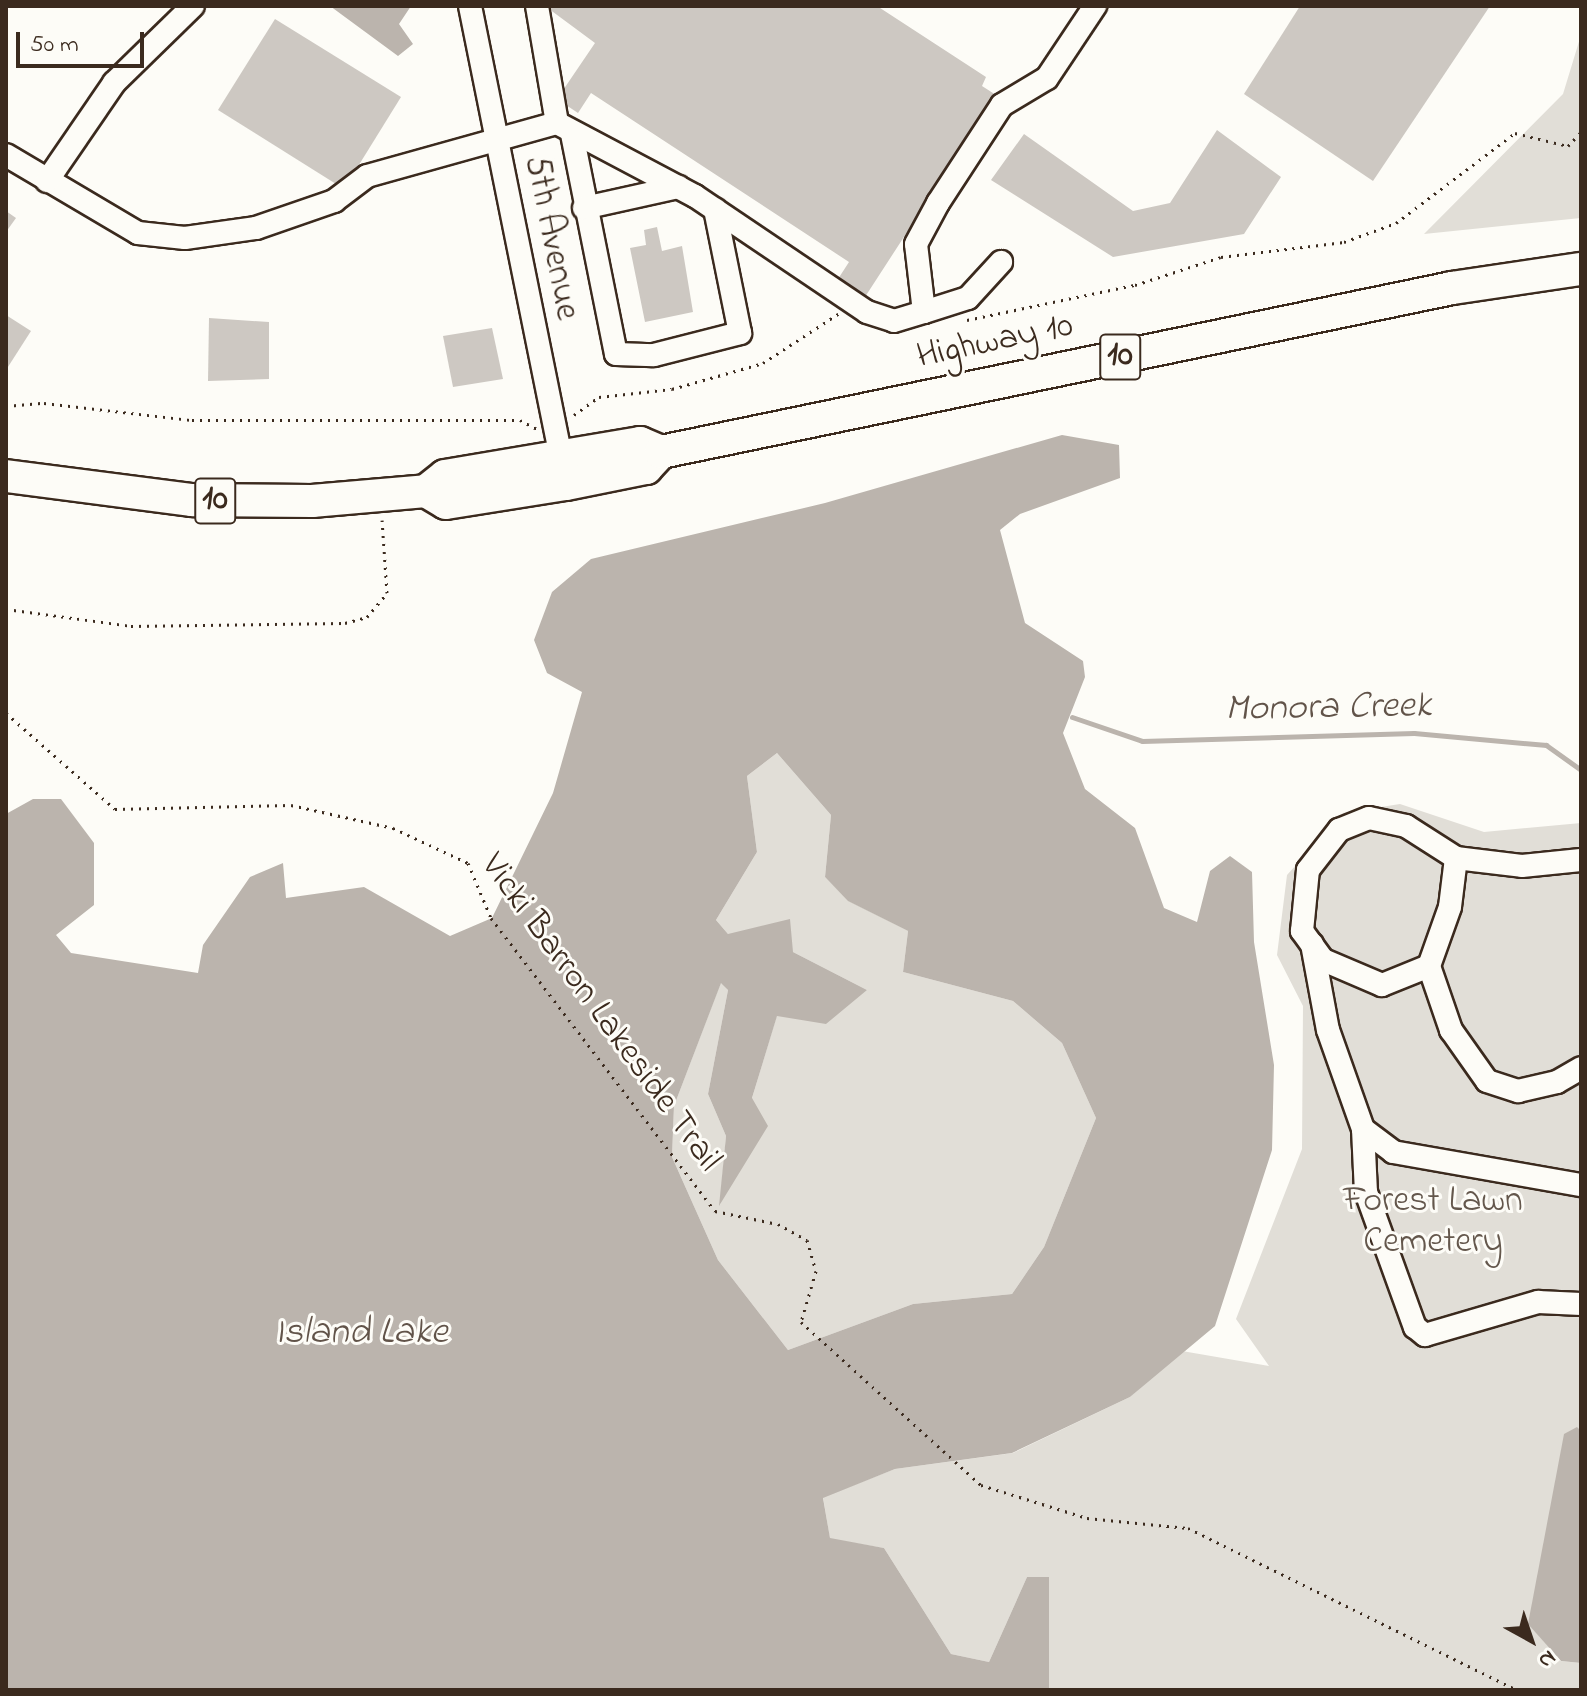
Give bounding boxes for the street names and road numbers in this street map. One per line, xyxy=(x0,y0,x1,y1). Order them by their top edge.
street label: 5th Avenue xyxy=(514,152,588,324)
street label: Highway 10 xyxy=(913,304,1077,380)
road number: 10 xyxy=(1098,327,1142,387)
road number: 10 xyxy=(193,471,237,531)
street label: Vicki Barron Lakeside Trail xyxy=(470,846,730,1180)

